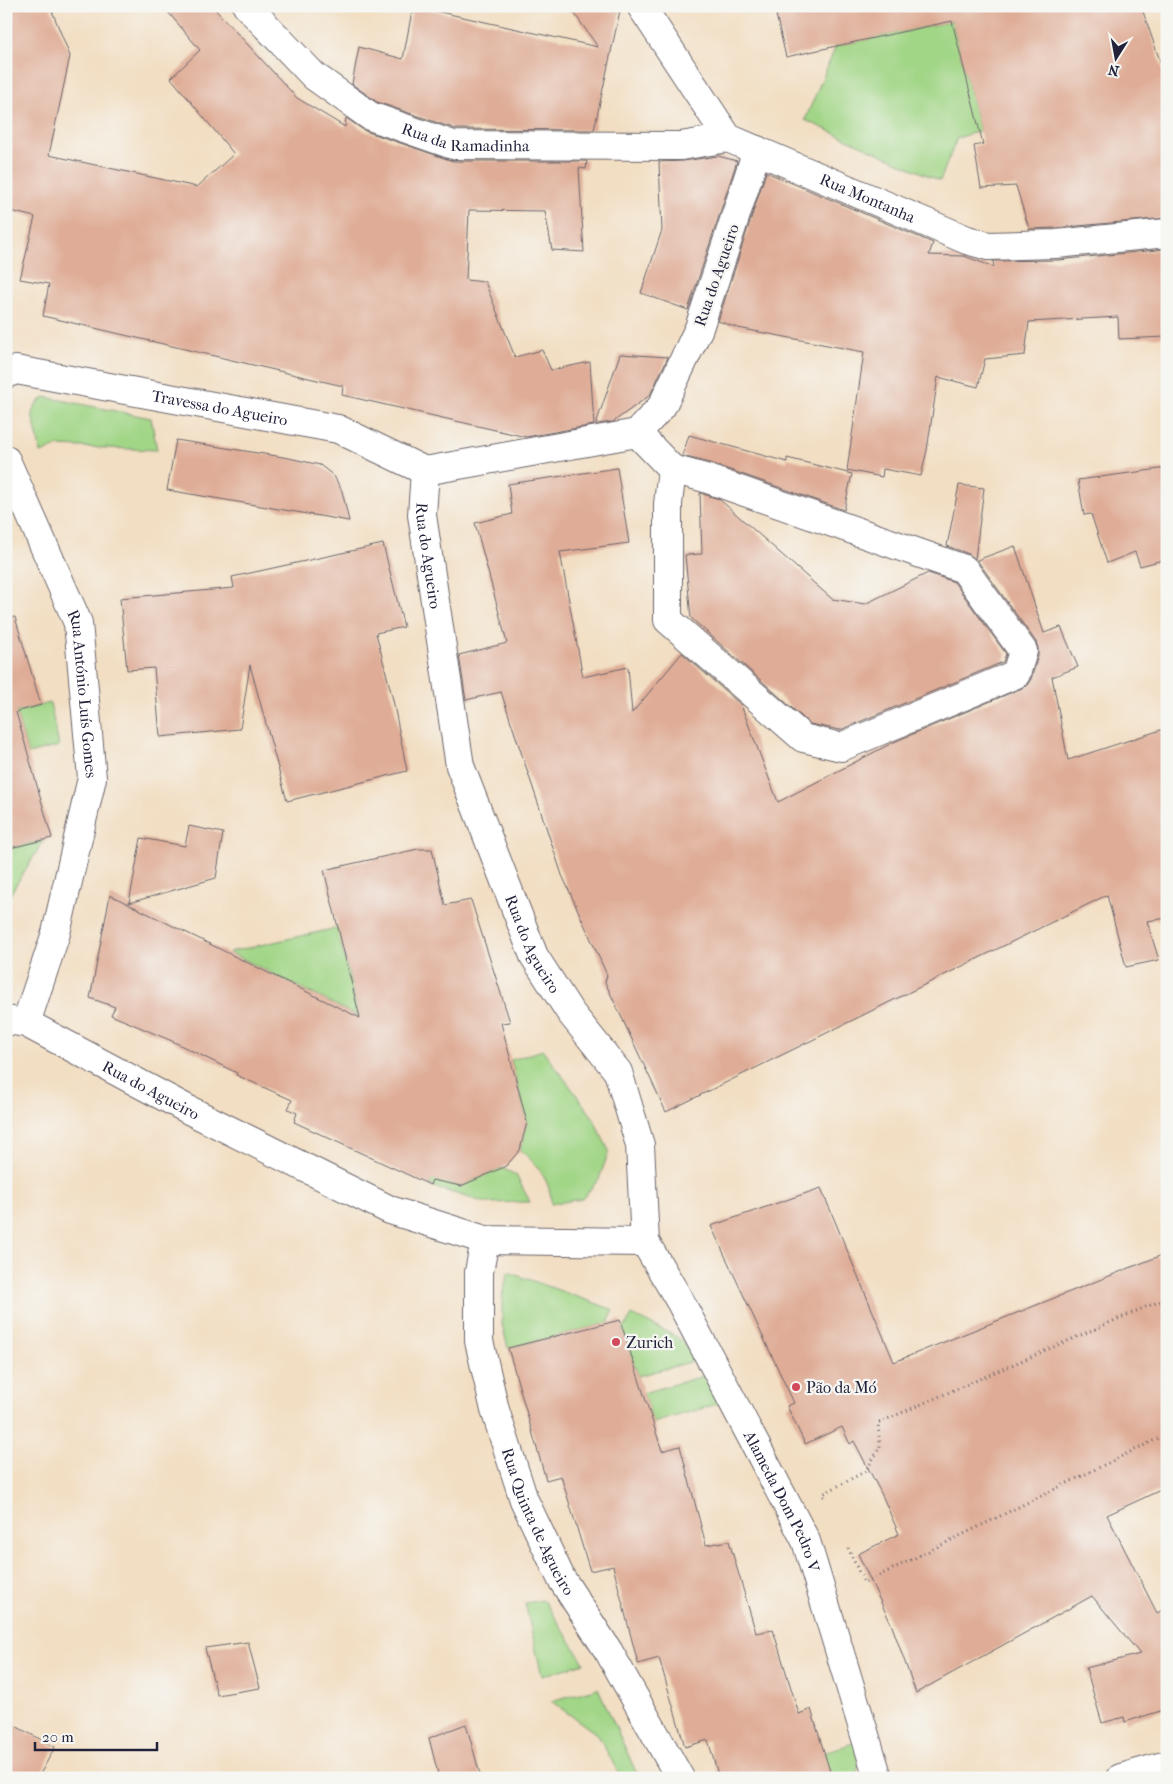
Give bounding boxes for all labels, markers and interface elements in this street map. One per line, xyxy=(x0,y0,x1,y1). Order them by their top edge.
north arrow xyxy=(1090,32,1140,82)
text: N xyxy=(1106,61,1120,80)
street label: Rua da Ramadinha xyxy=(399,119,530,155)
street label: Rua Montanha xyxy=(817,169,919,227)
street label: Rua do Agueiro xyxy=(690,221,743,329)
street label: Travessa do Agueiro xyxy=(150,386,289,430)
street label: Rua do Agueiro xyxy=(412,502,445,610)
street label: Rua António Luís Gomes xyxy=(63,607,101,779)
street label: Rua do Agueiro xyxy=(501,892,564,997)
street label: Rua do Agueiro xyxy=(99,1057,203,1124)
place label: Zurich xyxy=(626,1333,673,1352)
marker: Zurich xyxy=(610,1336,622,1348)
place label: Pão da Mó xyxy=(806,1378,877,1397)
marker: Pão da Mó xyxy=(790,1381,802,1393)
street label: Alameda Dom Pedro V xyxy=(739,1427,824,1574)
street label: Rua Quinta de Agueiro xyxy=(498,1445,578,1599)
scale bar xyxy=(35,1719,158,1751)
text: 20 m xyxy=(42,1728,74,1746)

